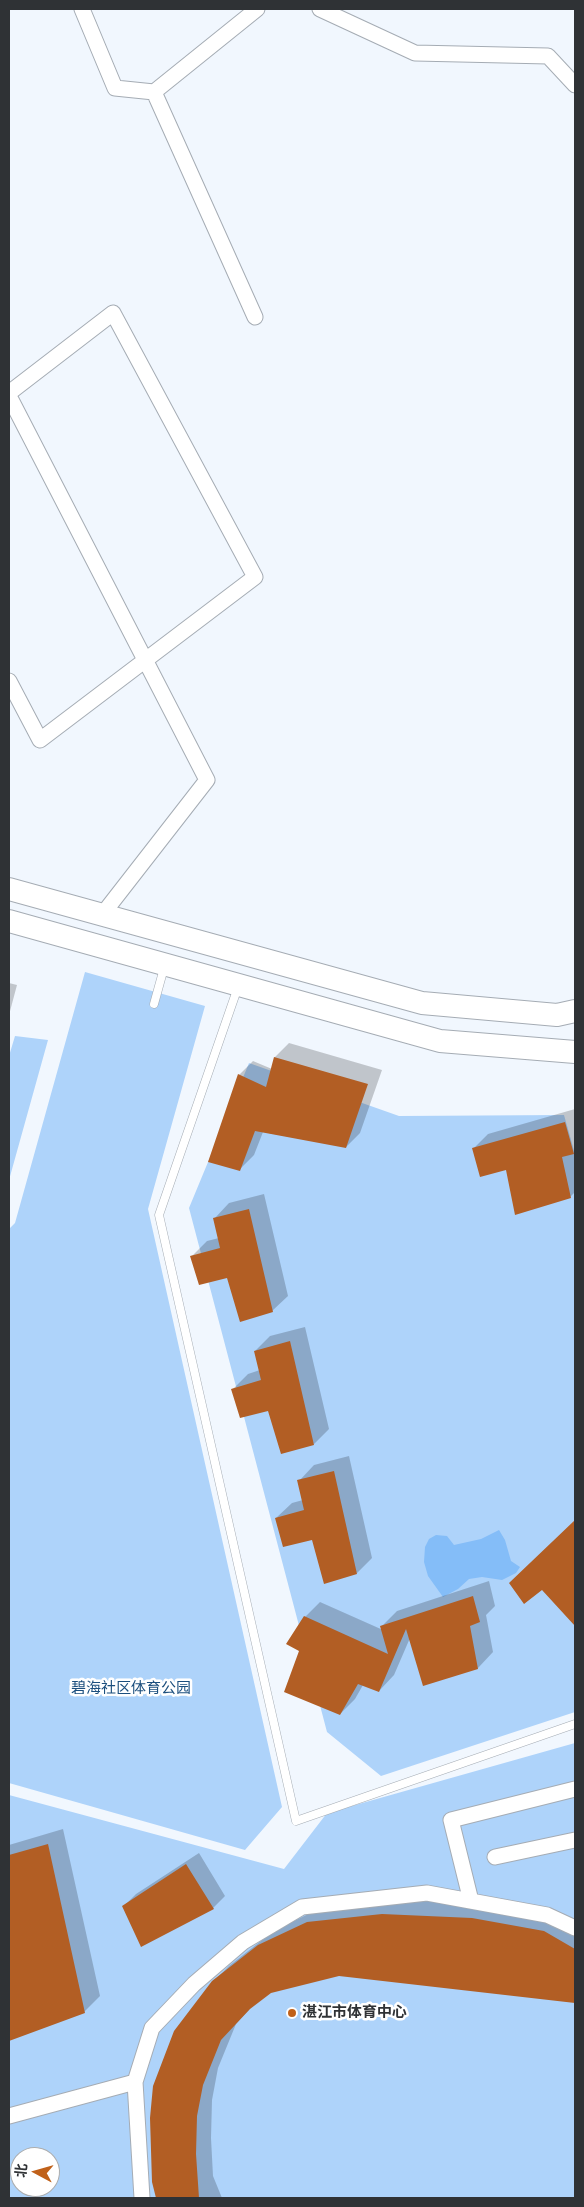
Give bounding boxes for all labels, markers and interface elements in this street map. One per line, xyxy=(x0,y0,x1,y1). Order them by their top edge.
park label: 碧海社区体育公园 xyxy=(71,1680,191,1698)
place label: 湛江市体育中心 xyxy=(302,2004,407,2022)
marker: 湛江市体育中心 xyxy=(286,2007,298,2019)
north arrow xyxy=(10,2147,60,2197)
text: 北 xyxy=(11,2163,31,2178)

